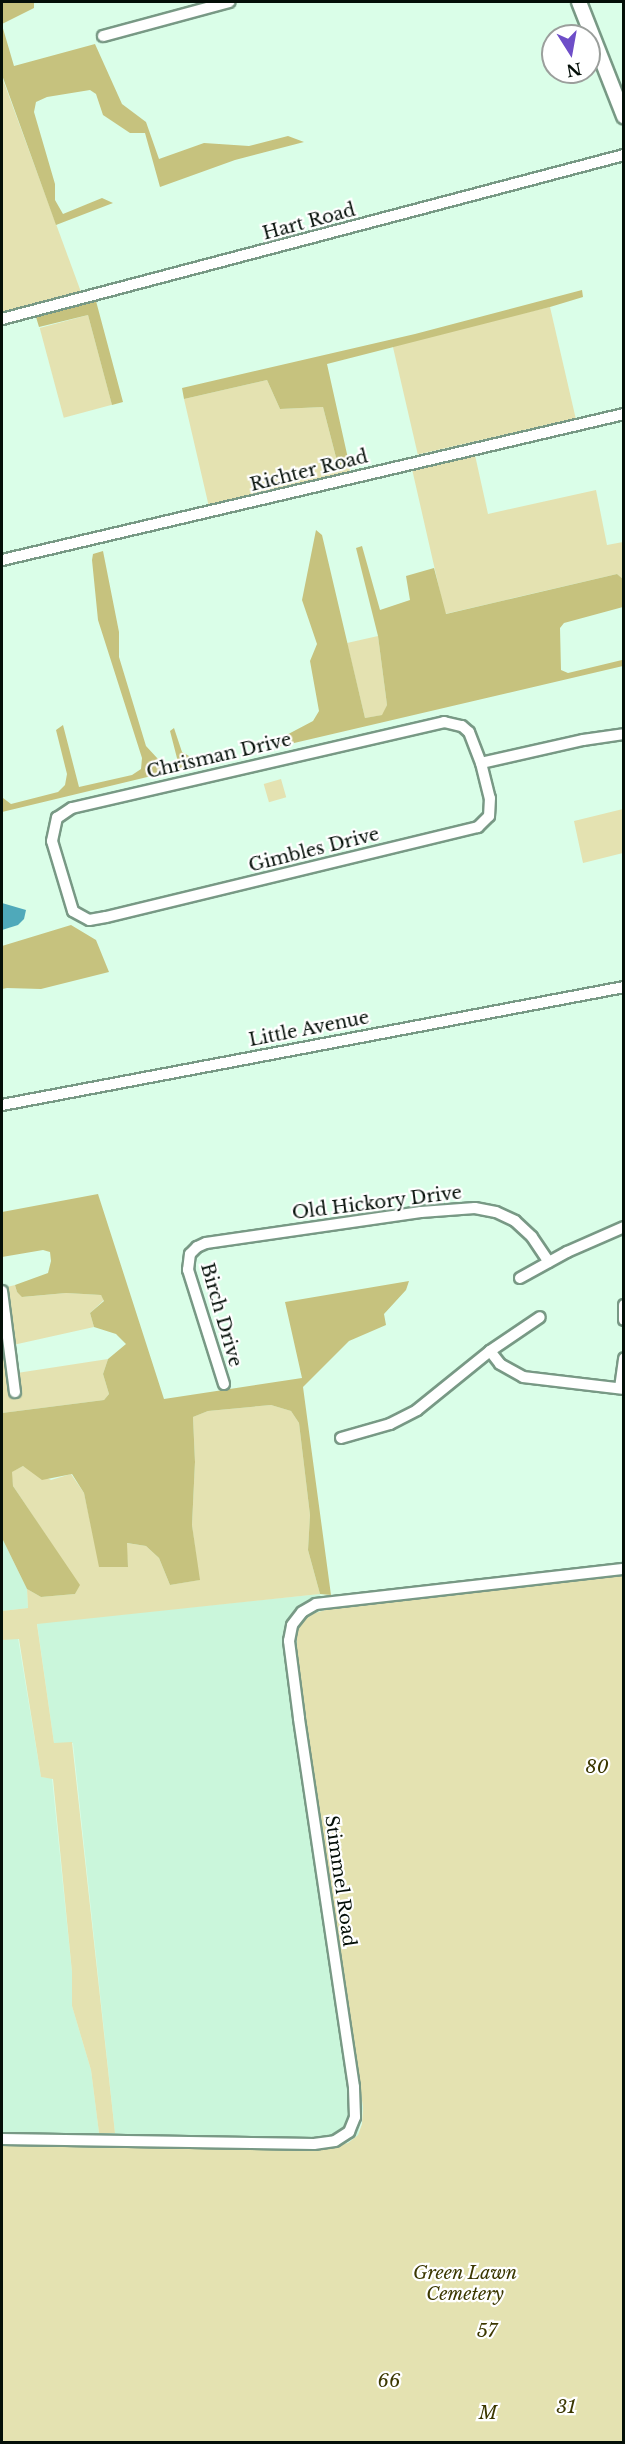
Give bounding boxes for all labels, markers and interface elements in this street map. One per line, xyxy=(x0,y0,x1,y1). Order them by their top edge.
north arrow xyxy=(541,24,601,84)
text: N xyxy=(565,58,583,81)
street label: Hart Road xyxy=(260,199,358,245)
street label: Richter Road xyxy=(248,446,370,496)
street label: Chrisman Drive xyxy=(144,729,294,783)
street label: Gimbles Drive xyxy=(246,823,382,877)
street label: Little Avenue xyxy=(247,1007,371,1051)
street label: Old Hickory Drive xyxy=(291,1182,463,1224)
street label: Birch Drive xyxy=(196,1261,246,1369)
park label: 80 xyxy=(585,1756,609,1778)
street label: Stimmel Road xyxy=(320,1814,360,1948)
park label: Green Lawn Cemetery xyxy=(413,2263,517,2306)
park label: 57 xyxy=(477,2320,497,2342)
park label: 66 xyxy=(378,2370,400,2392)
park label: 31 xyxy=(556,2396,576,2418)
park label: M xyxy=(479,2402,497,2424)

